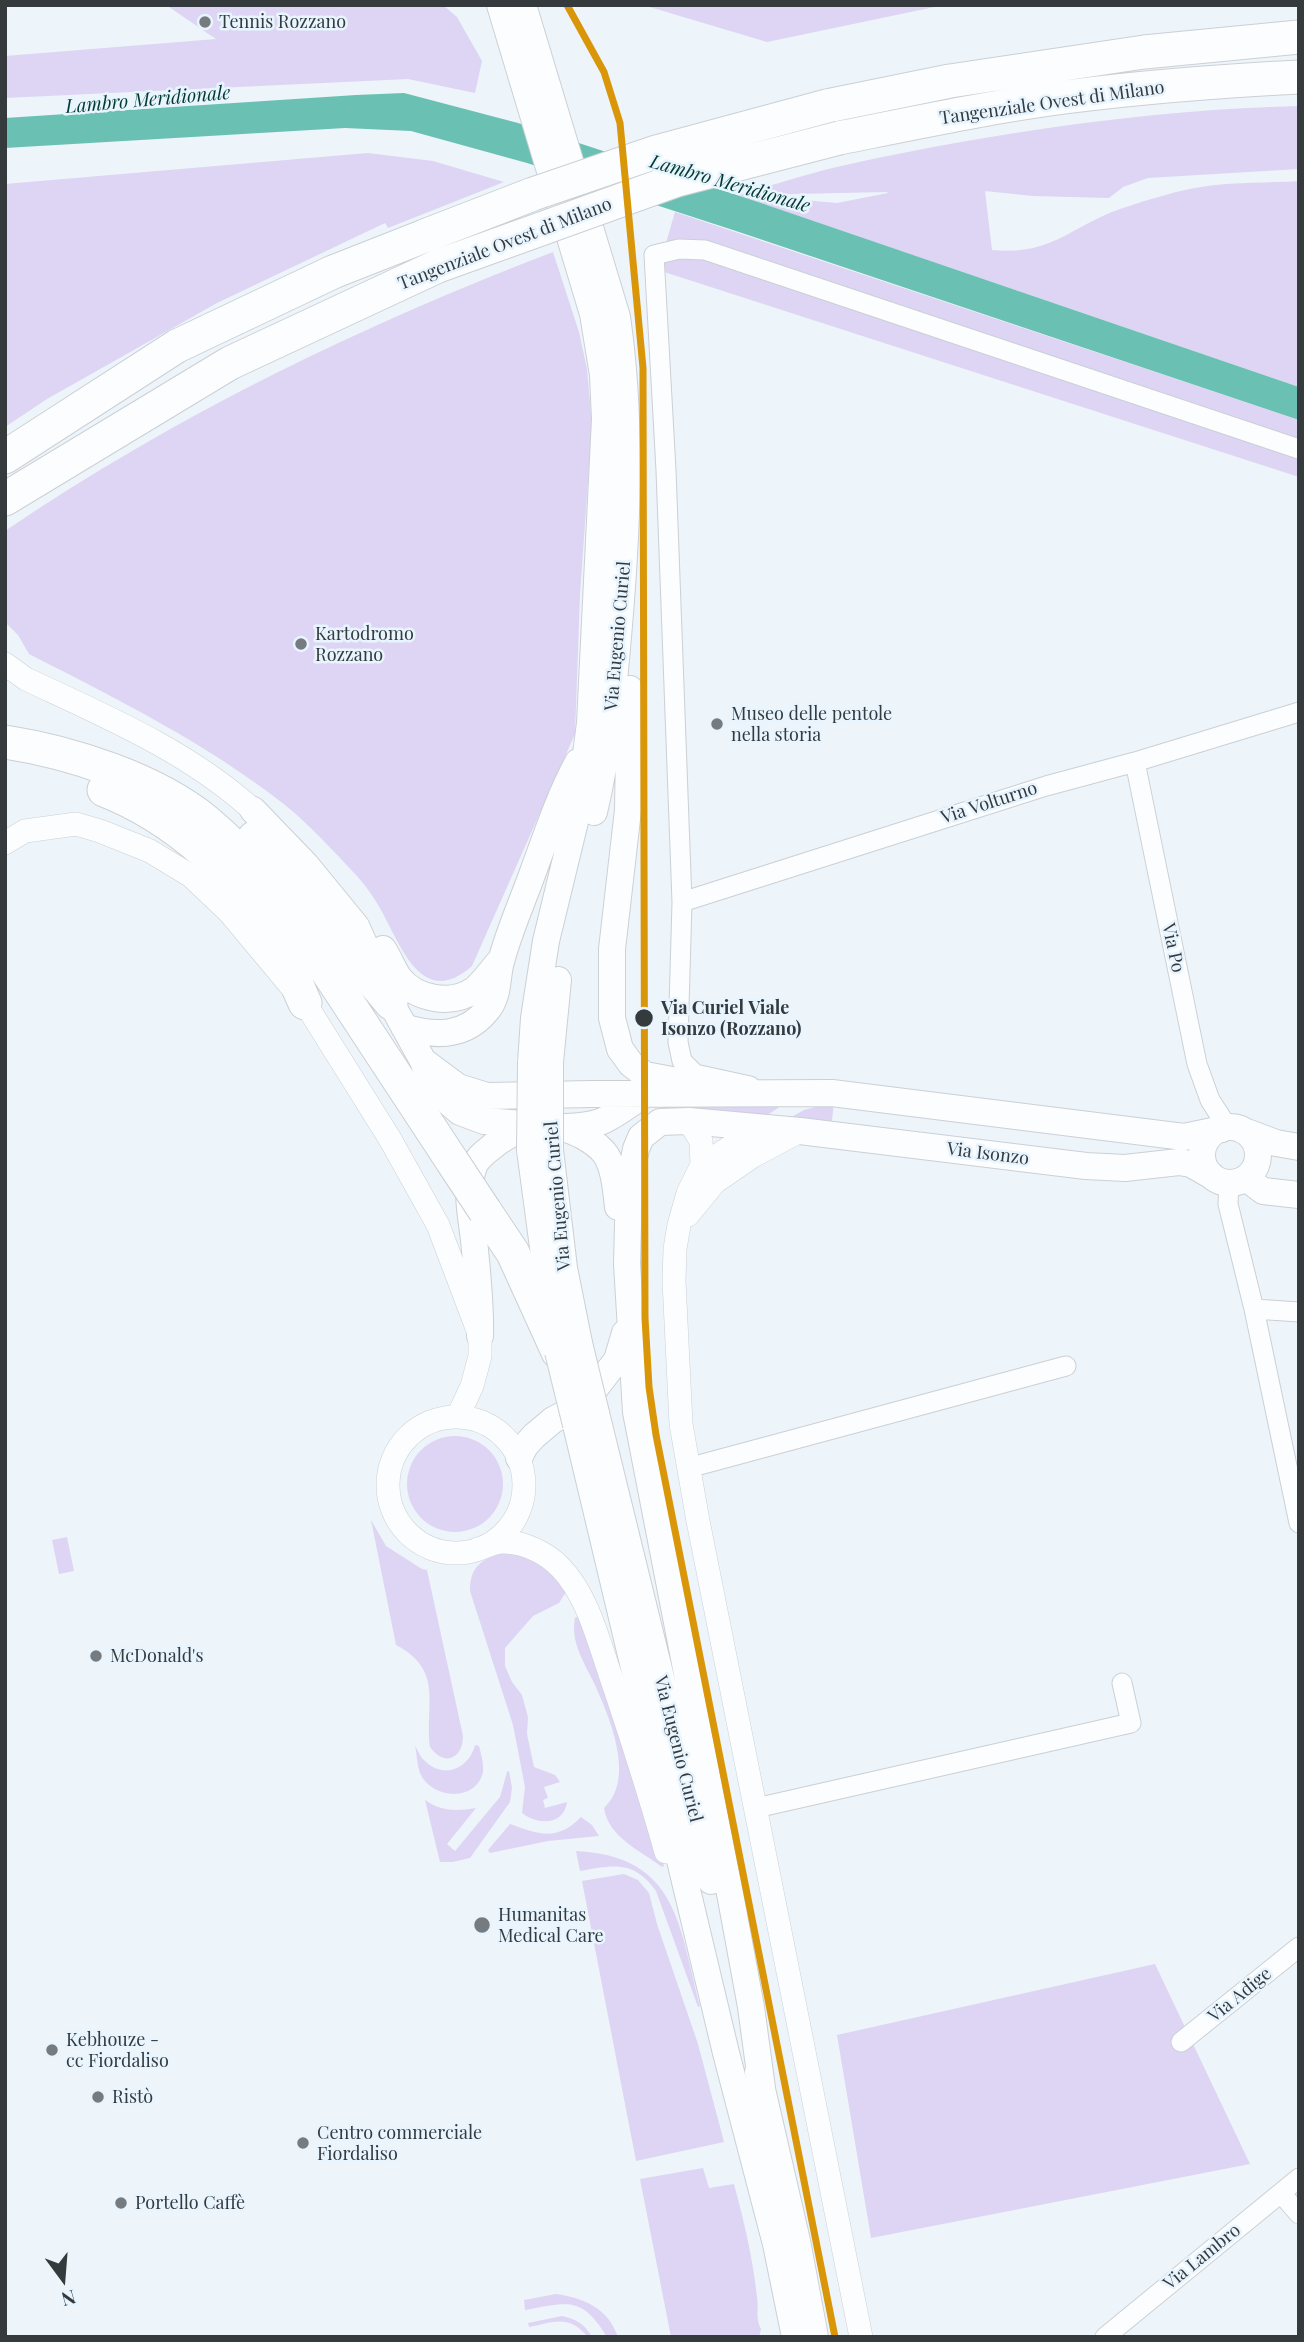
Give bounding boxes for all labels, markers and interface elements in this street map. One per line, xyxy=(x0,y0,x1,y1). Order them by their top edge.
place label: Tennis Rozzano xyxy=(219,11,346,33)
marker: Tennis Rozzano xyxy=(197,14,213,30)
street label: Tangenziale Ovest di Milano xyxy=(938,77,1166,129)
water label: Lambro Meridionale xyxy=(65,81,231,119)
water label: Lambro Meridionale xyxy=(647,150,813,218)
street label: Tangenziale Ovest di Milano xyxy=(395,193,615,295)
street label: Via Eugenio Curiel xyxy=(601,560,635,712)
place label: Kartodromo Rozzano xyxy=(315,623,414,666)
marker: Kartodromo Rozzano xyxy=(293,636,309,652)
place label: Museo delle pentole nella storia xyxy=(731,703,892,746)
marker: Museo delle pentole nella storia xyxy=(709,716,725,732)
street label: Via Volturno xyxy=(938,777,1040,829)
street label: Via Po xyxy=(1157,921,1189,975)
place label: Via Curiel Viale Isonzo (Rozzano) xyxy=(661,997,801,1040)
marker: Via Curiel Viale Isonzo (Rozzano) xyxy=(633,1007,655,1029)
street label: Via Eugenio Curiel xyxy=(541,1120,575,1272)
street label: Via Isonzo xyxy=(946,1138,1030,1170)
place label: McDonald's xyxy=(110,1645,204,1667)
marker: McDonald's xyxy=(88,1648,104,1664)
street label: Via Eugenio Curiel xyxy=(649,1674,707,1824)
place label: Humanitas Medical Care xyxy=(498,1904,604,1946)
marker: Humanitas Medical Care xyxy=(472,1915,492,1935)
street label: Via Adige xyxy=(1204,1963,1276,2027)
place label: Kebhouze - cc Fiordaliso xyxy=(66,2029,169,2072)
marker: Kebhouze - cc Fiordaliso xyxy=(44,2042,60,2058)
place label: Ristò xyxy=(112,2086,153,2108)
marker: Ristò xyxy=(90,2089,106,2105)
place label: Centro commerciale Fiordaliso xyxy=(317,2122,482,2164)
marker: Centro commerciale Fiordaliso xyxy=(295,2135,311,2151)
place label: Portello Caffè xyxy=(135,2192,245,2214)
marker: Portello Caffè xyxy=(113,2195,129,2211)
street label: Via Lambro xyxy=(1159,2219,1245,2295)
north arrow xyxy=(28,2244,98,2314)
text: N xyxy=(59,2285,79,2314)

